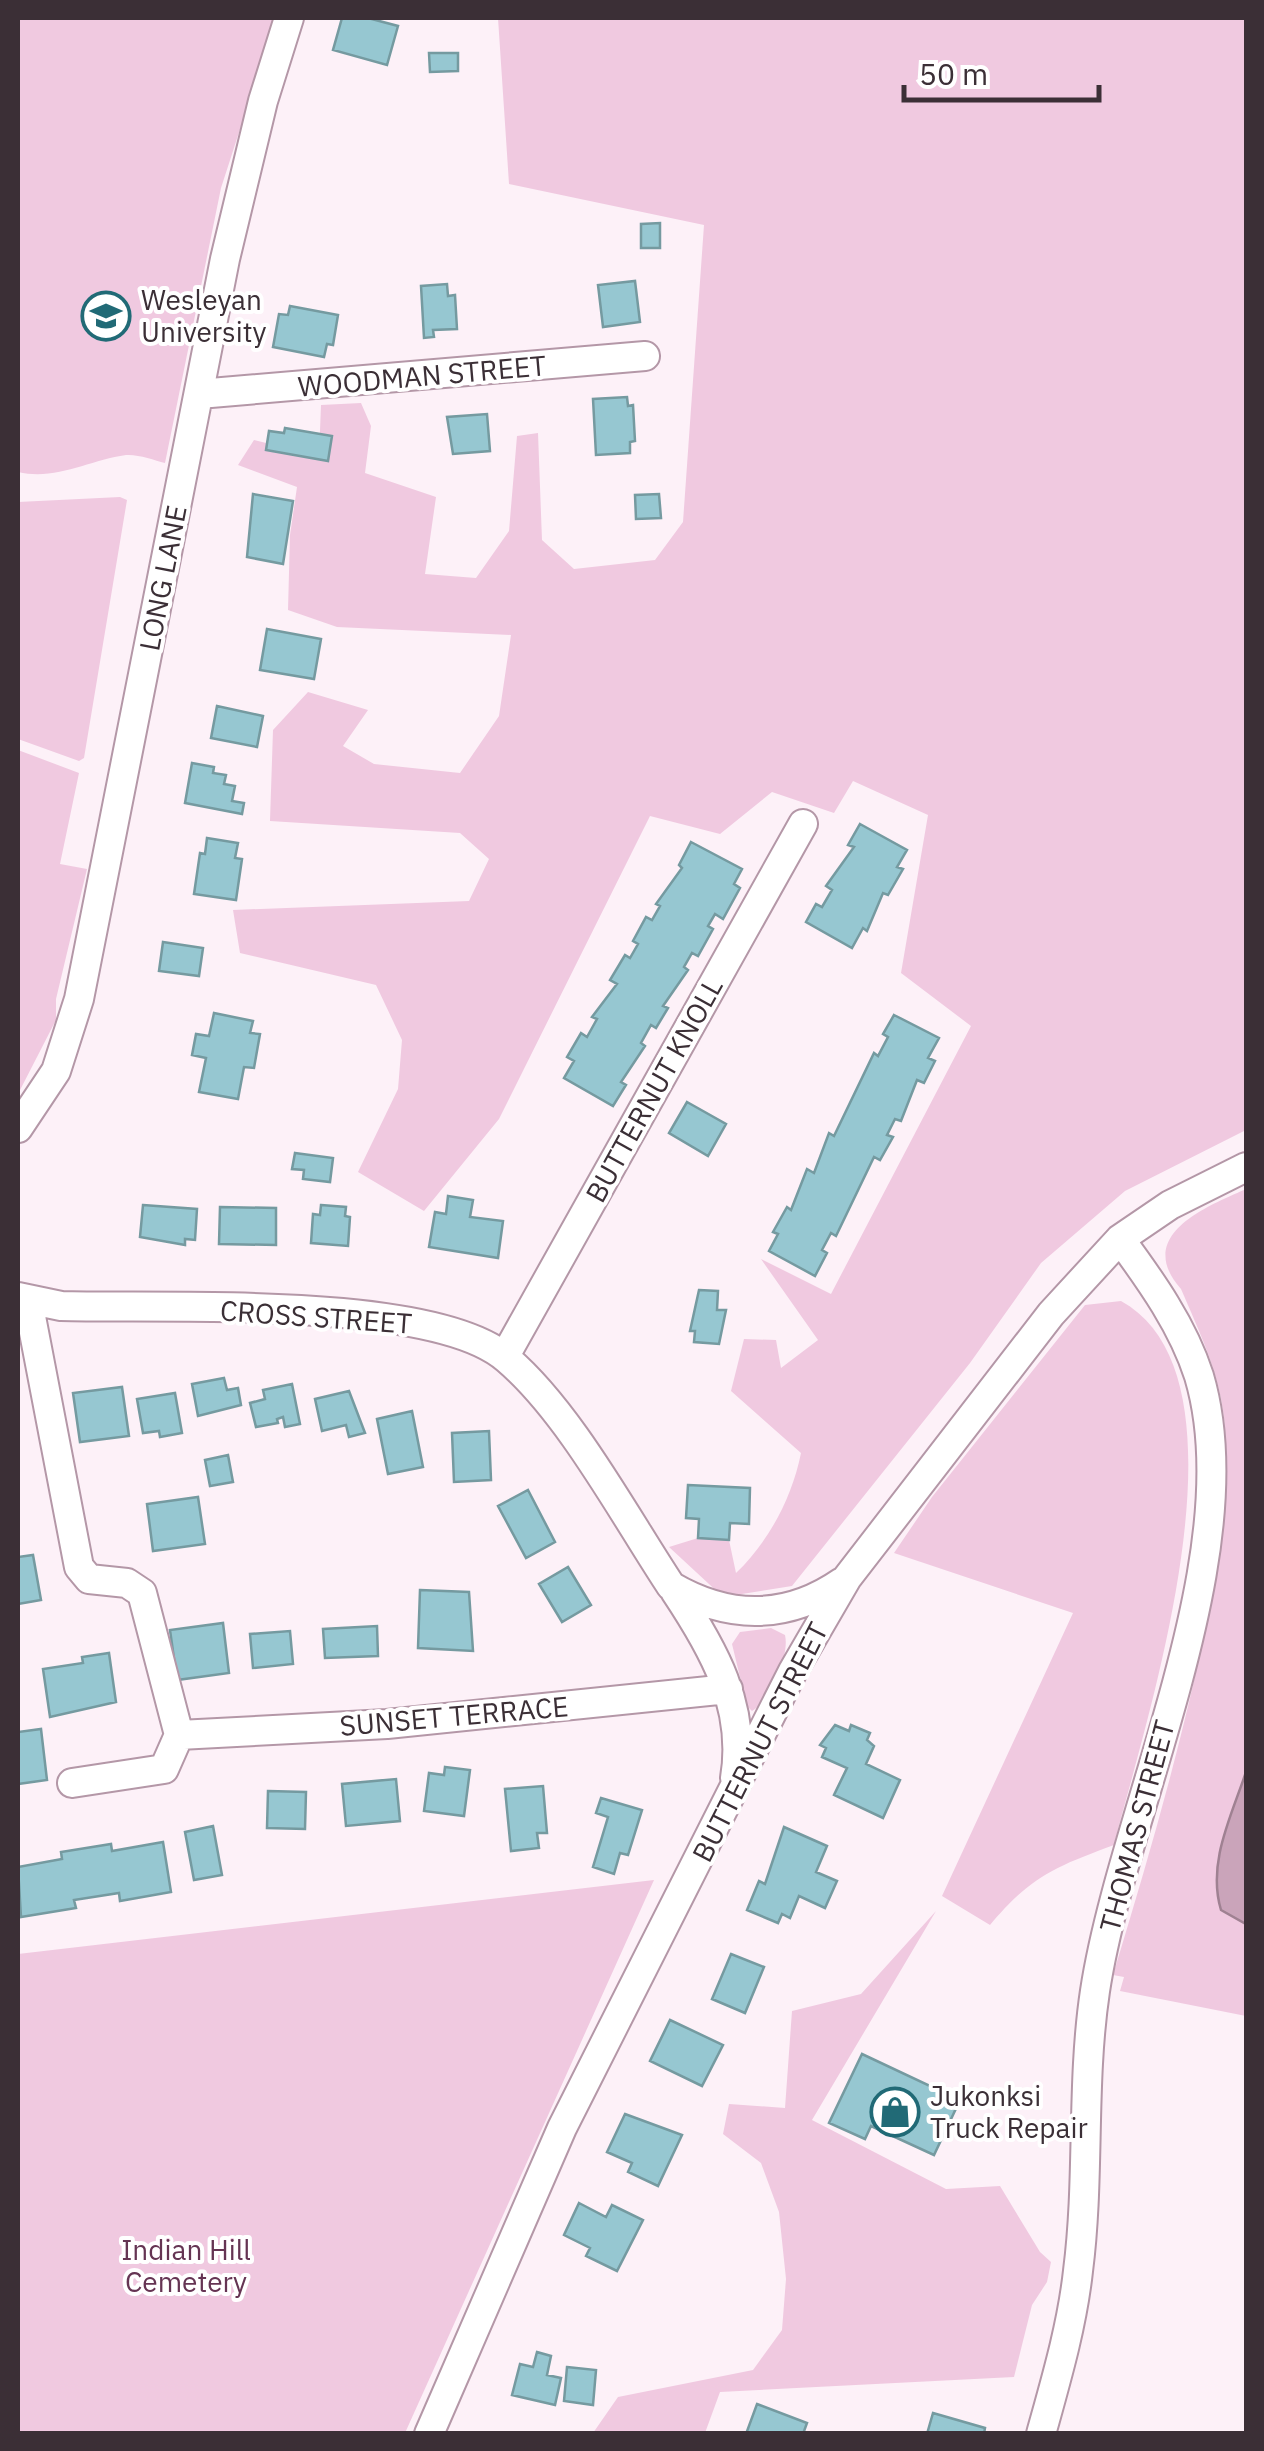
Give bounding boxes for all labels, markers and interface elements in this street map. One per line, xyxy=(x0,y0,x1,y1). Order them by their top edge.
scale bar xyxy=(904,40,1099,102)
text: 50 m xyxy=(919,54,988,93)
place label: Wesleyan University xyxy=(141,281,267,350)
school or university icon: Wesleyan University xyxy=(80,290,132,342)
street label: WOODMAN STREET xyxy=(296,346,548,405)
street label: LONG LANE xyxy=(130,502,195,654)
street label: BUTTERNUT KNOLL xyxy=(577,971,731,1209)
street label: CROSS STREET xyxy=(219,1291,413,1342)
street label: BUTTERNUT STREET xyxy=(683,1616,836,1868)
street label: SUNSET TERRACE xyxy=(338,1687,570,1744)
street label: THOMAS STREET xyxy=(1090,1716,1183,1936)
place label: Jukonksi Truck Repair xyxy=(930,2077,1088,2146)
shop icon: Jukonksi Truck Repair xyxy=(869,2086,921,2138)
park label: Indian Hill Cemetery xyxy=(121,2231,251,2300)

